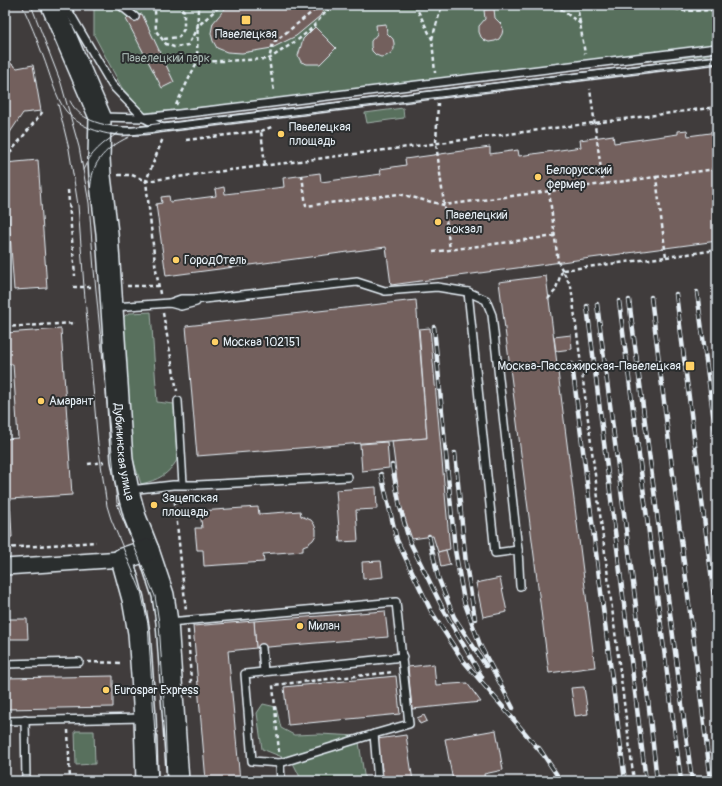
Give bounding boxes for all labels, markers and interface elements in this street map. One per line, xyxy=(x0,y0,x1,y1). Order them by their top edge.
marker: Павелецкая xyxy=(240,14,252,26)
place label: Павелецкая xyxy=(215,27,277,42)
park label: Павелецкий парк xyxy=(122,51,210,66)
place label: Павелецкая площадь xyxy=(289,120,351,149)
marker: Павелецкая площадь xyxy=(276,129,286,139)
place label: Белорусский фермер xyxy=(546,163,612,192)
marker: Белорусский фермер xyxy=(533,172,543,182)
place label: Павелецкий вокзал xyxy=(446,208,508,237)
marker: Павелецкий вокзал xyxy=(433,217,443,227)
place label: ГородОтель xyxy=(184,253,247,268)
marker: ГородОтель xyxy=(171,255,181,265)
place label: Москва 102151 xyxy=(223,335,300,350)
marker: Москва 102151 xyxy=(210,337,220,347)
place label: Москва-Пассажирская-Павелецкая xyxy=(497,359,681,374)
marker: Москва-Пассажирская-Павелецкая xyxy=(684,360,696,372)
place label: Амарант xyxy=(49,394,94,409)
marker: Амарант xyxy=(36,396,46,406)
street label: Дубининская улица xyxy=(111,402,138,503)
place label: Зацепская площадь xyxy=(162,491,218,520)
marker: Зацепская площадь xyxy=(149,500,159,510)
place label: Милан xyxy=(308,619,340,634)
marker: Милан xyxy=(295,621,305,631)
place label: Eurospar Express xyxy=(114,683,199,698)
marker: Eurospar Express xyxy=(101,685,111,695)

